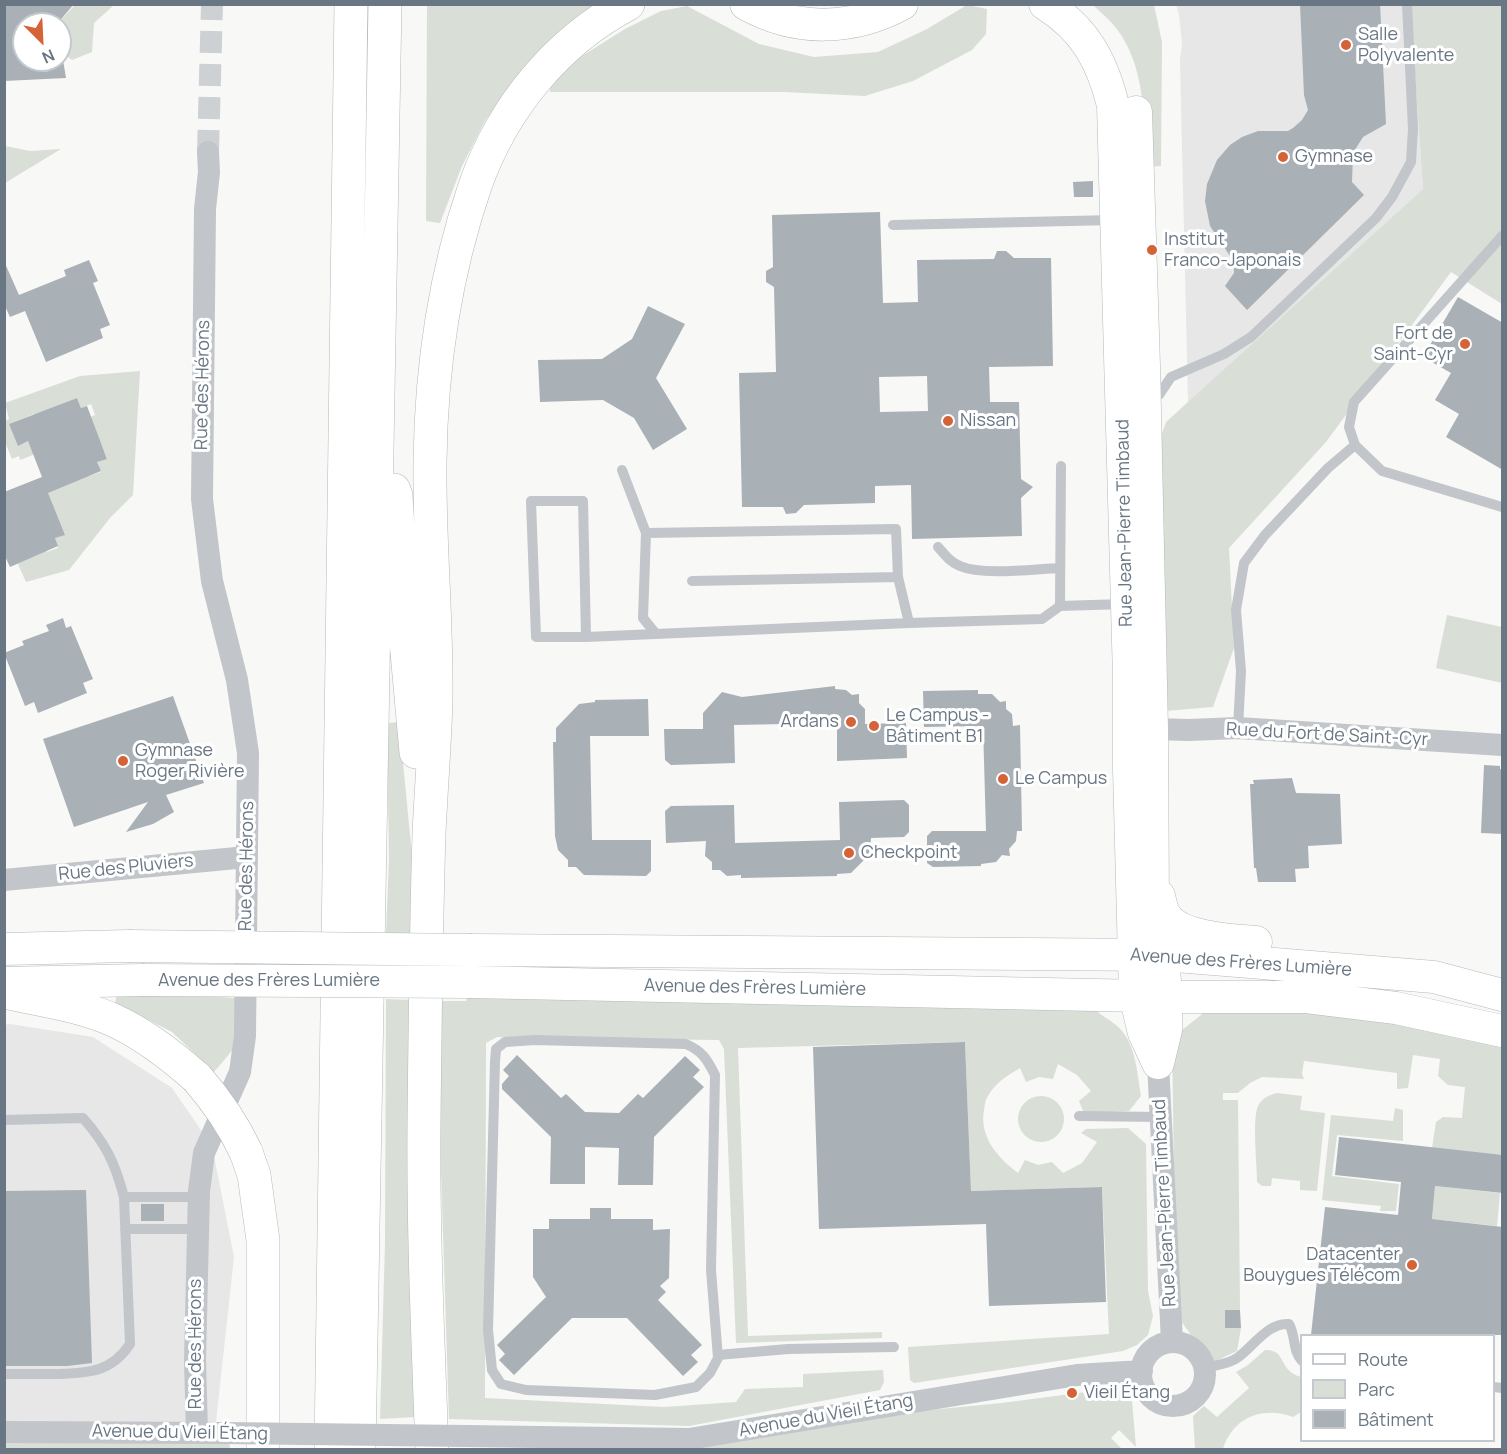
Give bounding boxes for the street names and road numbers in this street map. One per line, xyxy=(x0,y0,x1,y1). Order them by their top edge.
street label: Rue des Hérons xyxy=(191,320,215,450)
street label: Rue Jean-Pierre Timbaud xyxy=(1112,419,1138,627)
street label: Rue du Fort de Saint-Cyr xyxy=(1225,719,1429,751)
street label: Rue des Hérons xyxy=(235,801,259,931)
street label: Rue des Pluviers xyxy=(57,850,195,886)
street label: Avenue des Frères Lumière xyxy=(1129,944,1353,982)
street label: Avenue des Frères Lumière xyxy=(158,970,380,992)
street label: Avenue des Frères Lumière xyxy=(644,975,866,1001)
street label: Rue Jean-Pierre Timbaud xyxy=(1149,1099,1181,1307)
street label: Rue des Hérons xyxy=(185,1279,207,1409)
street label: Avenue du Vieil Étang xyxy=(737,1390,915,1442)
street label: Avenue du Vieil Étang xyxy=(92,1421,268,1445)

